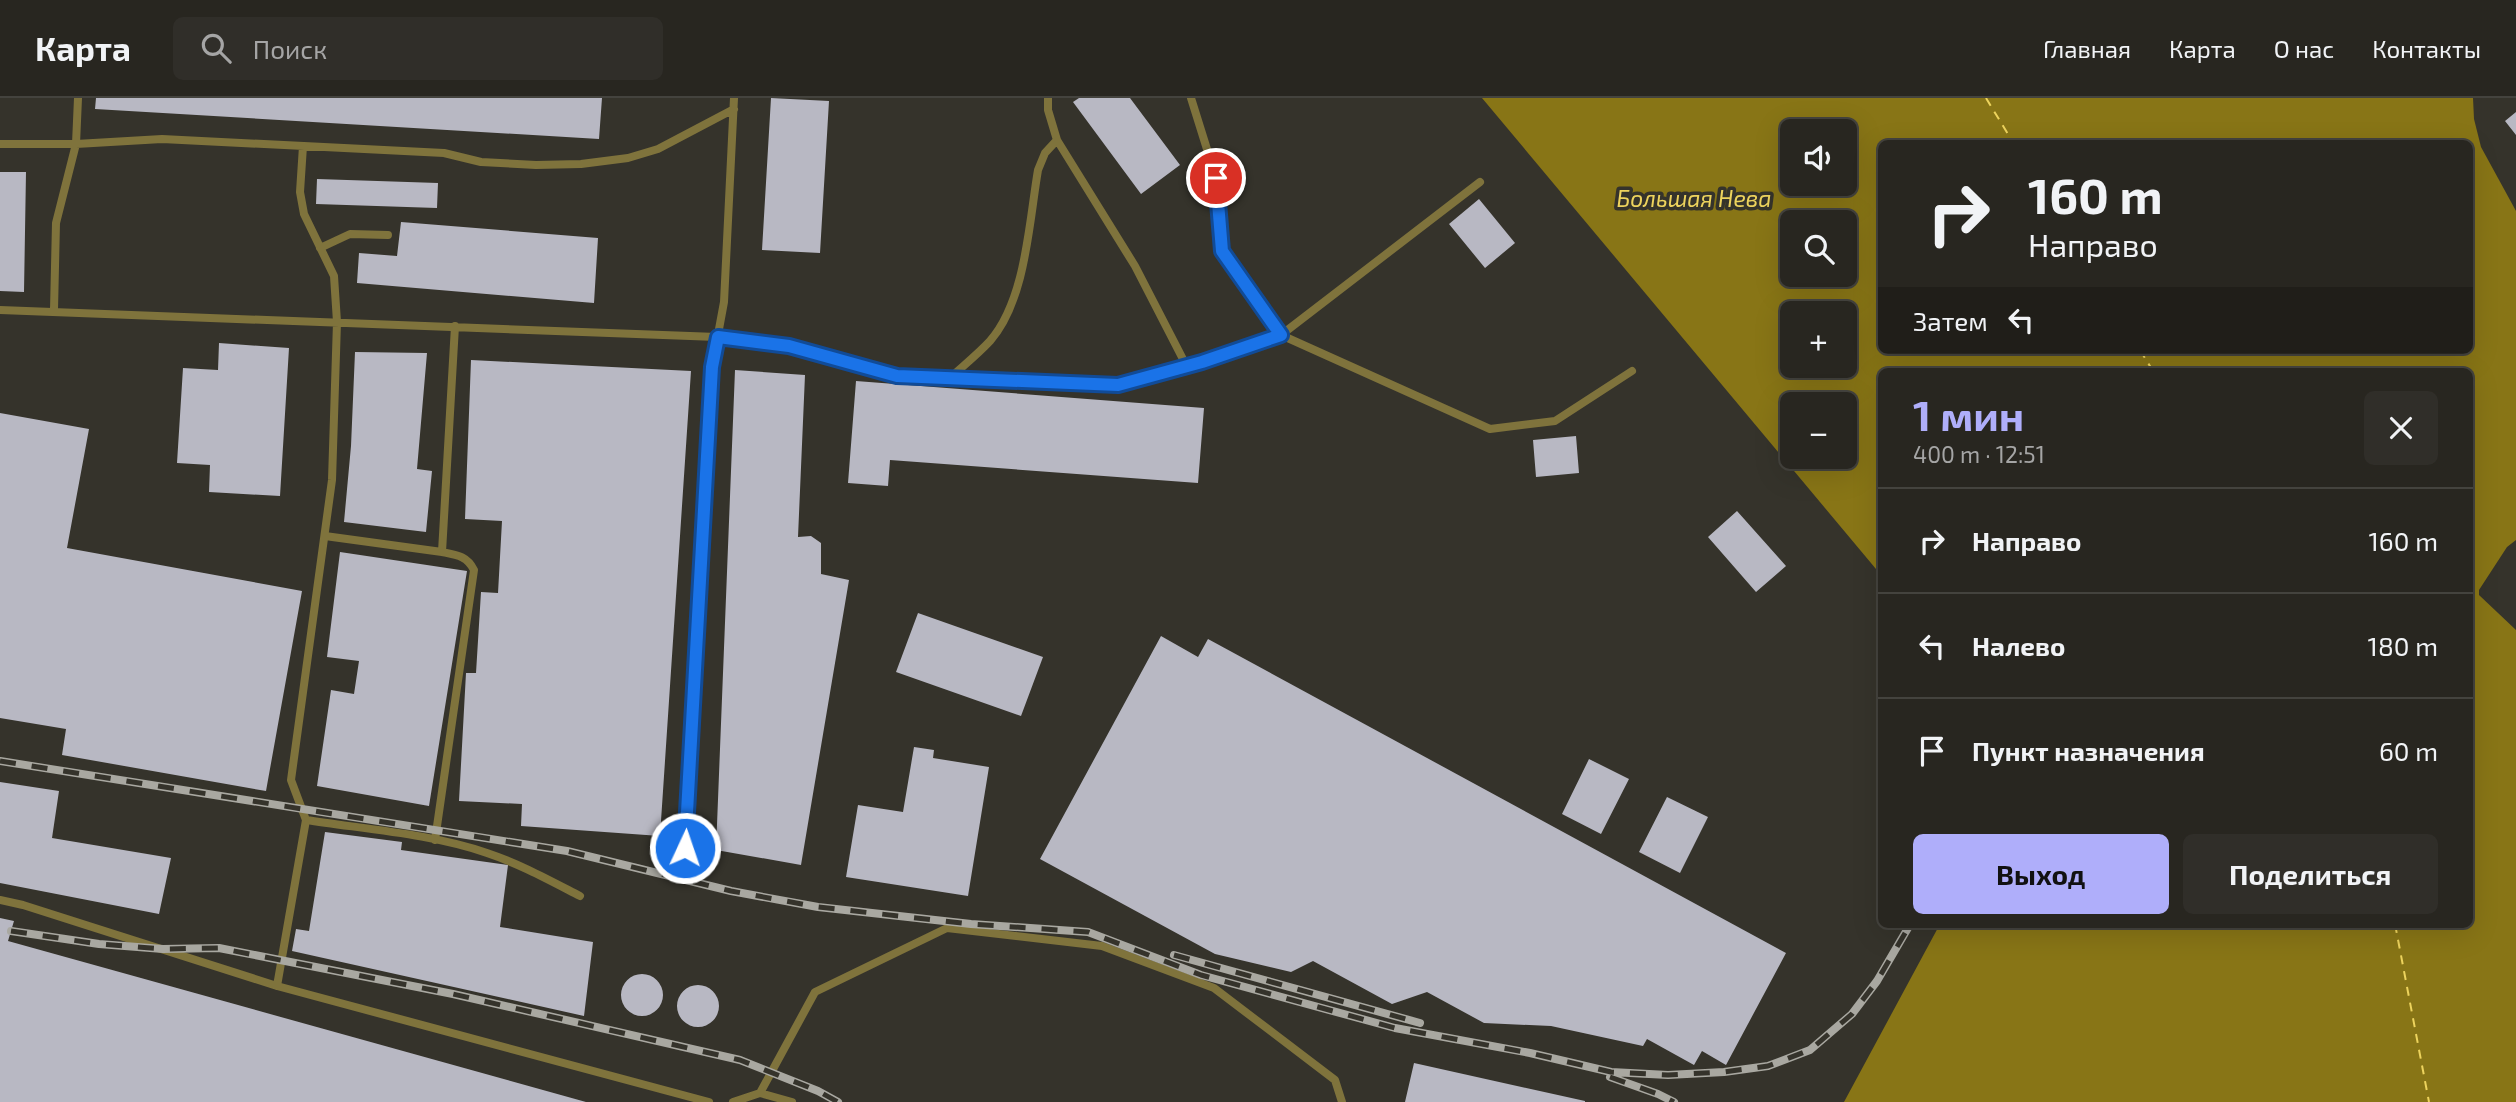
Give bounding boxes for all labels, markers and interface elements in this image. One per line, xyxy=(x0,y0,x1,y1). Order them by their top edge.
search box xyxy=(173,17,663,80)
text: Карта xyxy=(35,28,131,68)
icon: search xyxy=(197,29,235,67)
text: Поиск xyxy=(253,33,327,64)
text: Главная xyxy=(2043,34,2131,63)
text: Карта xyxy=(2169,34,2236,63)
text: О нас xyxy=(2274,34,2334,63)
text: Контакты xyxy=(2372,34,2481,63)
map controls xyxy=(1780,119,1857,469)
button: sound xyxy=(1780,119,1857,196)
pin xyxy=(1186,148,1246,208)
icon: arrive xyxy=(1197,159,1235,197)
text: 160 m xyxy=(2028,165,2163,224)
icon: right xyxy=(1913,168,2004,259)
water label: Большая Нева xyxy=(1616,184,1772,212)
button: search xyxy=(1780,210,1857,287)
text: Направо xyxy=(2028,225,2158,263)
button: + xyxy=(1780,301,1857,378)
icon: left xyxy=(2002,301,2040,339)
text: Затем xyxy=(1913,305,1988,336)
text: 1 мин xyxy=(1913,389,2024,439)
button: close xyxy=(2364,391,2438,465)
button: − xyxy=(1780,392,1857,469)
text: 400 m · 12:51 xyxy=(1913,440,2045,468)
icon: right xyxy=(1913,522,1951,560)
text: Направо xyxy=(1972,525,2081,556)
text: 160 m xyxy=(2369,525,2438,556)
icon: left xyxy=(1913,627,1951,665)
text: Налево xyxy=(1972,630,2065,661)
text: 180 m xyxy=(2368,630,2438,661)
icon: arrive xyxy=(1913,732,1951,770)
text: Пункт назначения xyxy=(1972,735,2205,766)
text: 60 m xyxy=(2379,735,2438,766)
position arrow xyxy=(648,811,722,885)
button: Выход xyxy=(1913,834,2169,914)
button: Поделиться xyxy=(2183,834,2438,914)

